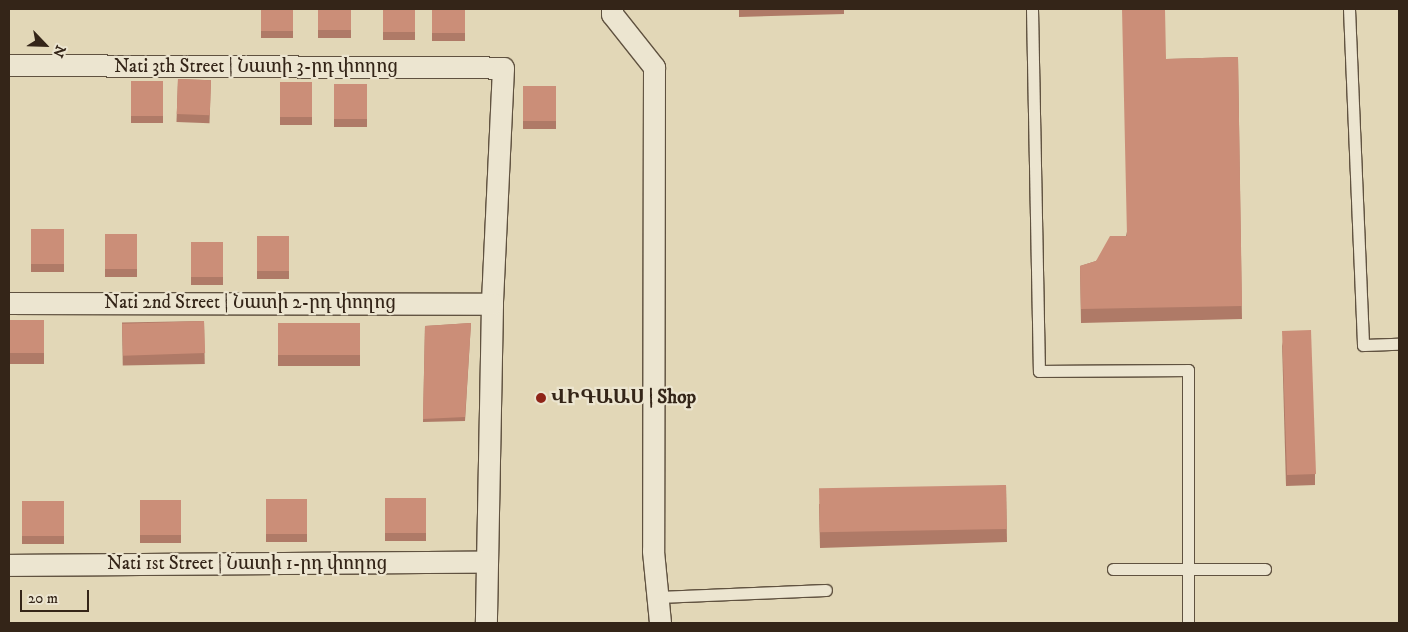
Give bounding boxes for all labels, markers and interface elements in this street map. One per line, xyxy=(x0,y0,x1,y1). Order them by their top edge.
north arrow xyxy=(20,20,70,70)
text: N xyxy=(48,42,69,60)
street label: Nati 3th Street | Նատի 3-րդ փողոց xyxy=(114,56,398,78)
street label: Nati 2nd Street | Նատի 2-րդ փողոց xyxy=(104,292,396,314)
place label: ՎԻԳԱԱՍ | Shop xyxy=(551,387,696,409)
marker: ՎԻԳԱԱՍ | Shop xyxy=(535,392,547,404)
street label: Nati 1st Street | Նատի 1-րդ փողոց xyxy=(107,553,387,575)
scale bar xyxy=(22,580,91,612)
text: 20 m xyxy=(28,589,58,608)

